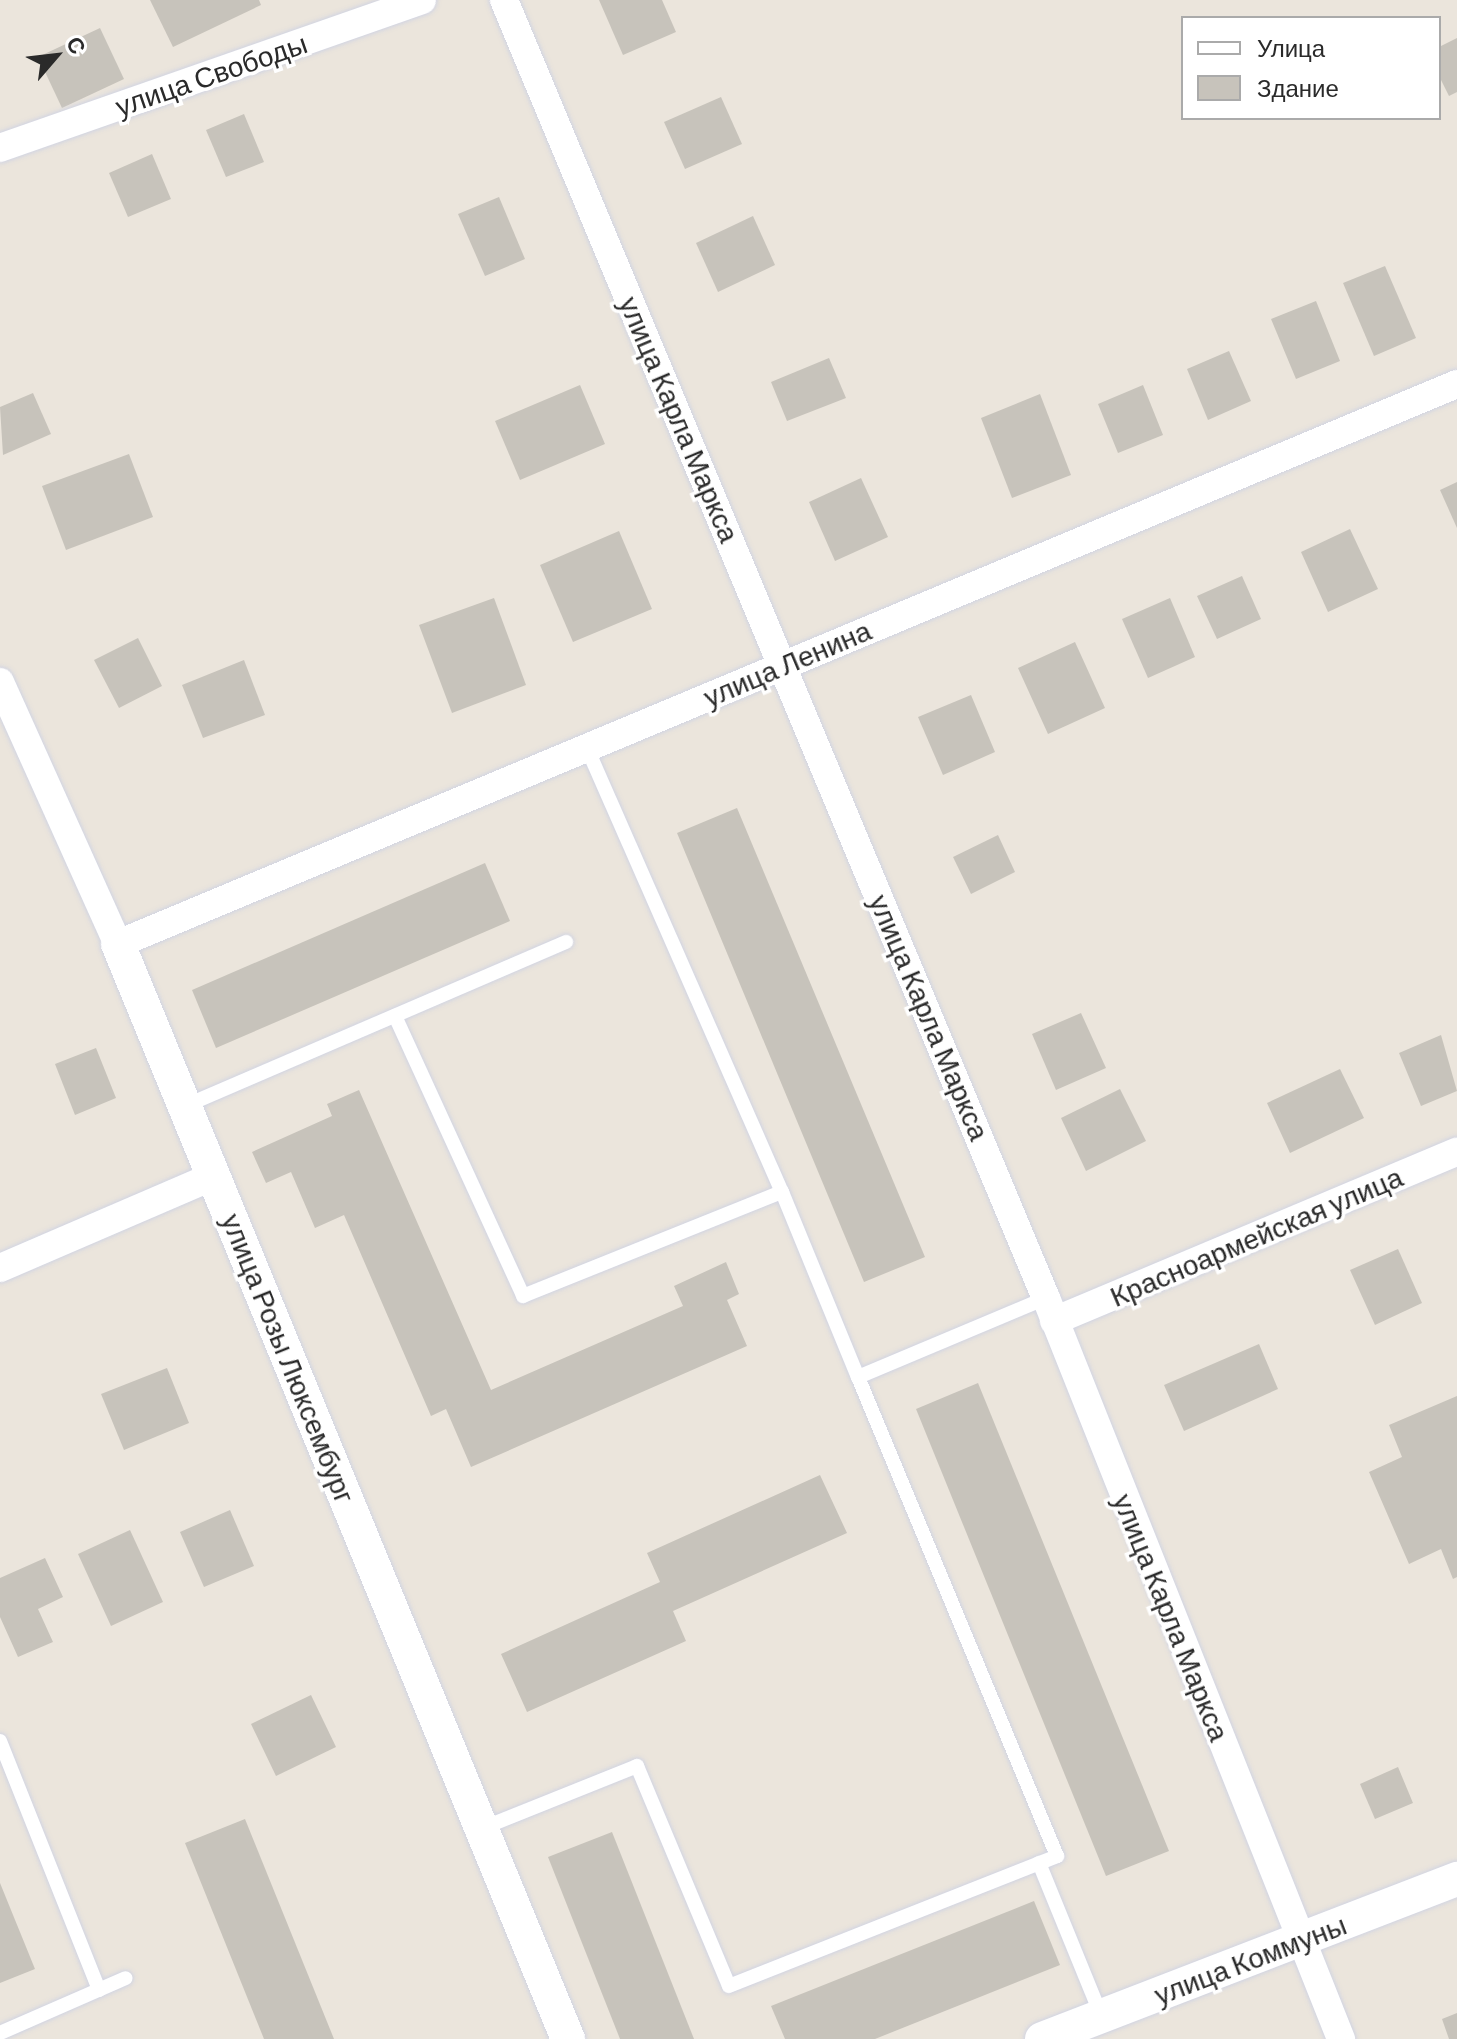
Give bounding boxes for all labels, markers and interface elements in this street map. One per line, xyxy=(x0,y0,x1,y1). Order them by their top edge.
north arrow xyxy=(16,16,96,96)
legend xyxy=(1181,16,1441,120)
street label: улица Свободы xyxy=(111,25,311,123)
text: С xyxy=(62,32,92,58)
text: Улица xyxy=(1257,33,1325,62)
text: Здание xyxy=(1257,73,1339,102)
street label: улица Карла Маркса xyxy=(613,291,747,547)
street label: улица Ленина xyxy=(698,613,876,713)
street label: улица Карла Маркса xyxy=(863,889,997,1145)
street label: Красноармейская улица xyxy=(1105,1159,1407,1313)
street label: улица Розы Люксембург xyxy=(216,1208,362,1508)
street label: улица Карла Маркса xyxy=(1107,1489,1237,1745)
street label: улица Коммуны xyxy=(1149,1907,1351,2011)

